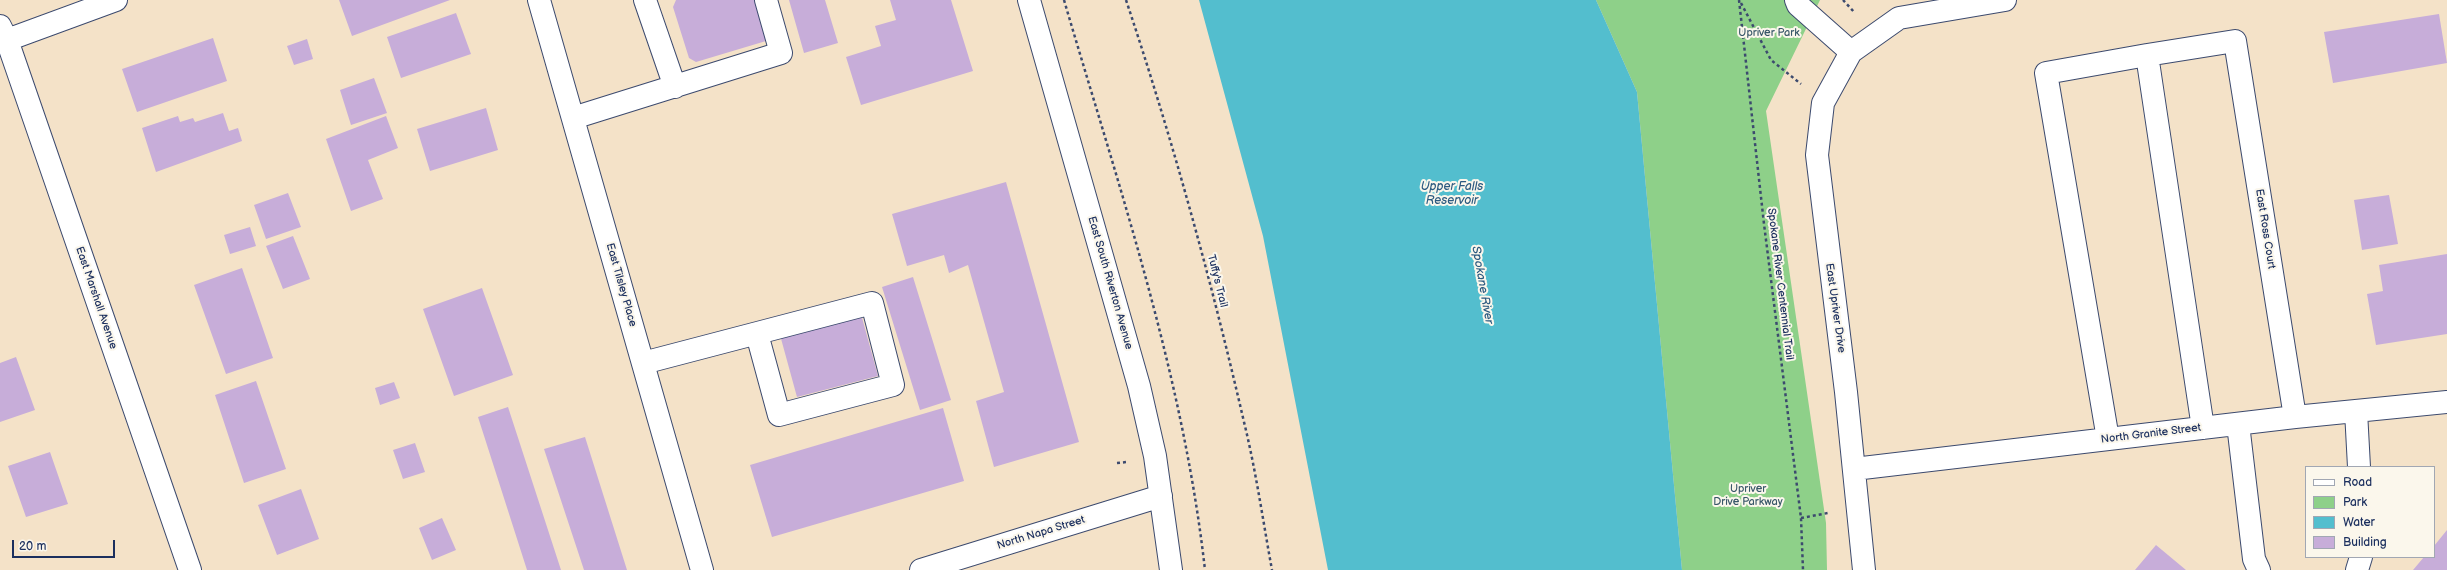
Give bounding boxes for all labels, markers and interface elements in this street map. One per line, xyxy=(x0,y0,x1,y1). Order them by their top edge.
park label: Upriver Park xyxy=(1738,26,1800,40)
water label: Upper Falls Reservoir xyxy=(1421,180,1483,208)
street label: East Ross Court xyxy=(2252,188,2278,270)
street label: Spokane River Centennial Trail xyxy=(1764,207,1796,361)
street label: East South Riverton Avenue xyxy=(1085,215,1135,351)
street label: East Tilsley Place xyxy=(603,242,639,328)
street label: East Marshall Avenue xyxy=(72,245,120,351)
water label: Spokane River xyxy=(1468,245,1496,325)
street label: Tuffy's Trail xyxy=(1204,253,1230,309)
street label: East Upriver Drive xyxy=(1822,262,1848,354)
street label: North Granite Street xyxy=(2100,421,2202,447)
legend xyxy=(2305,466,2435,558)
text: Road xyxy=(2343,475,2372,490)
park label: Upriver Drive Parkway xyxy=(1713,482,1783,508)
text: Park xyxy=(2343,495,2367,510)
street label: North Napa Street xyxy=(995,513,1087,553)
text: Water xyxy=(2343,515,2375,530)
scale bar xyxy=(14,532,117,558)
text: Building xyxy=(2343,535,2387,550)
text: 20 m xyxy=(19,539,46,554)

